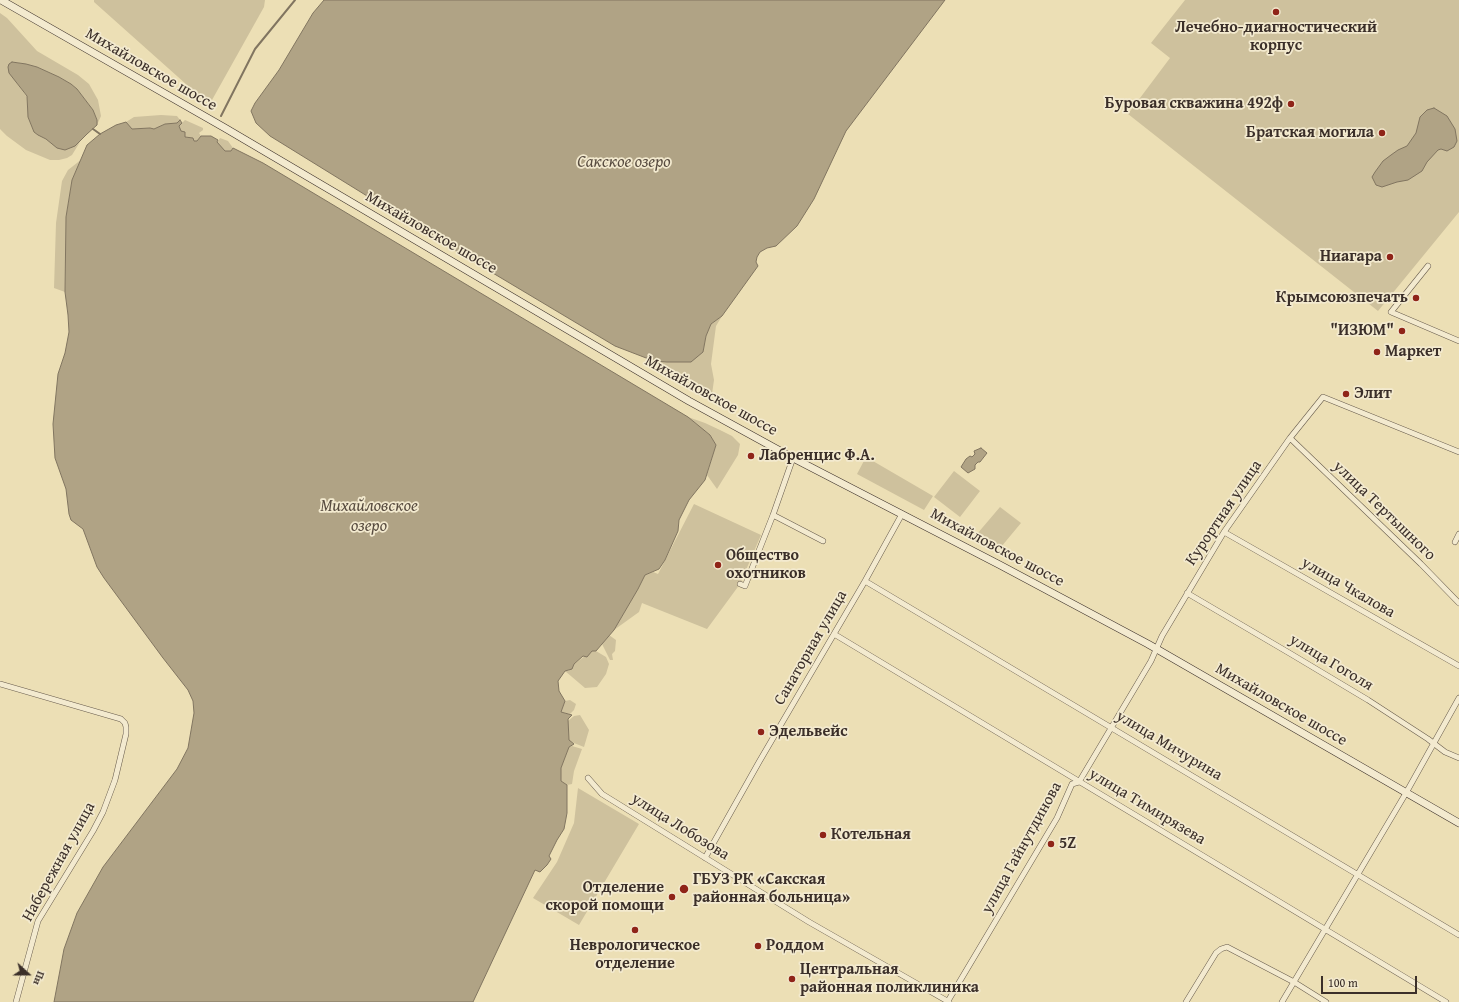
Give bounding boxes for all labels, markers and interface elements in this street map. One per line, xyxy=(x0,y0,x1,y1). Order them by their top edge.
marker: Лечебно-диагностический корпус xyxy=(1271,7,1281,17)
place label: Лечебно-диагностический корпус xyxy=(1175,18,1377,56)
street label: Михайловское шоссе xyxy=(82,24,220,116)
place label: Буровая скважина 492ф xyxy=(1105,94,1283,114)
marker: Буровая скважина 492ф xyxy=(1286,99,1296,109)
place label: Братская могила xyxy=(1246,123,1374,143)
marker: Братская могила xyxy=(1377,128,1387,138)
water label: Сакское озеро xyxy=(577,153,671,173)
street label: Михайловское шоссе xyxy=(362,187,500,279)
place label: Ниагара xyxy=(1320,247,1382,267)
marker: Ниагара xyxy=(1385,252,1395,262)
place label: Крымсоюзпечать xyxy=(1276,288,1408,308)
marker: Крымсоюзпечать xyxy=(1411,293,1421,303)
place label: "ИЗЮМ" xyxy=(1330,321,1394,341)
marker: "ИЗЮМ" xyxy=(1397,326,1407,336)
place label: Маркет xyxy=(1385,342,1441,362)
marker: Маркет xyxy=(1372,347,1382,357)
street label: Михайловское шоссе xyxy=(641,352,781,440)
place label: Элит xyxy=(1354,384,1392,404)
marker: Элит xyxy=(1341,389,1351,399)
place label: Лабренцис Ф.А. xyxy=(759,446,875,466)
marker: Лабренцис Ф.А. xyxy=(746,451,756,461)
street label: Курортная улица xyxy=(1182,457,1266,569)
street label: улица Тертышного xyxy=(1329,457,1439,565)
water label: Михайловское озеро xyxy=(320,497,418,537)
street label: Михайловское шоссе xyxy=(927,505,1067,591)
place label: Общество охотников xyxy=(726,546,806,584)
street label: улица Чкалова xyxy=(1298,553,1398,623)
marker: Общество охотников xyxy=(713,560,723,570)
street label: Санаторная улица xyxy=(770,587,852,709)
street label: улица Гоголя xyxy=(1286,630,1376,696)
street label: Михайловское шоссе xyxy=(1212,659,1350,751)
street label: улица Мичурина xyxy=(1112,707,1226,785)
place label: Эдельвейс xyxy=(769,722,848,742)
marker: Эдельвейс xyxy=(756,727,766,737)
street label: улица Тимирязева xyxy=(1085,765,1209,849)
street label: улица Гайнутдинова xyxy=(978,779,1066,917)
street label: улица Лобозова xyxy=(627,789,733,865)
street label: Набережная улица xyxy=(18,799,100,925)
place label: Котельная xyxy=(831,825,911,845)
marker: Котельная xyxy=(818,830,828,840)
place label: 5Z xyxy=(1059,834,1076,854)
marker: 5Z xyxy=(1046,839,1056,849)
place label: ГБУЗ РК «Сакская районная больница» xyxy=(693,870,850,908)
place label: Отделение скорой помощи xyxy=(545,878,664,916)
marker: ГБУЗ РК «Сакская районная больница» xyxy=(678,883,690,895)
marker: Отделение скорой помощи xyxy=(667,892,677,902)
marker: Неврологическое отделение xyxy=(630,925,640,935)
place label: Неврологическое отделение xyxy=(570,936,700,974)
place label: Роддом xyxy=(766,936,824,956)
marker: Роддом xyxy=(753,941,763,951)
north arrow xyxy=(8,954,48,994)
place label: Центральная районная поликлиника xyxy=(800,960,979,998)
scale bar xyxy=(1323,968,1419,994)
text: Пн xyxy=(29,969,49,988)
marker: Центральная районная поликлиника xyxy=(787,974,797,984)
text: 100 m xyxy=(1328,974,1358,991)

